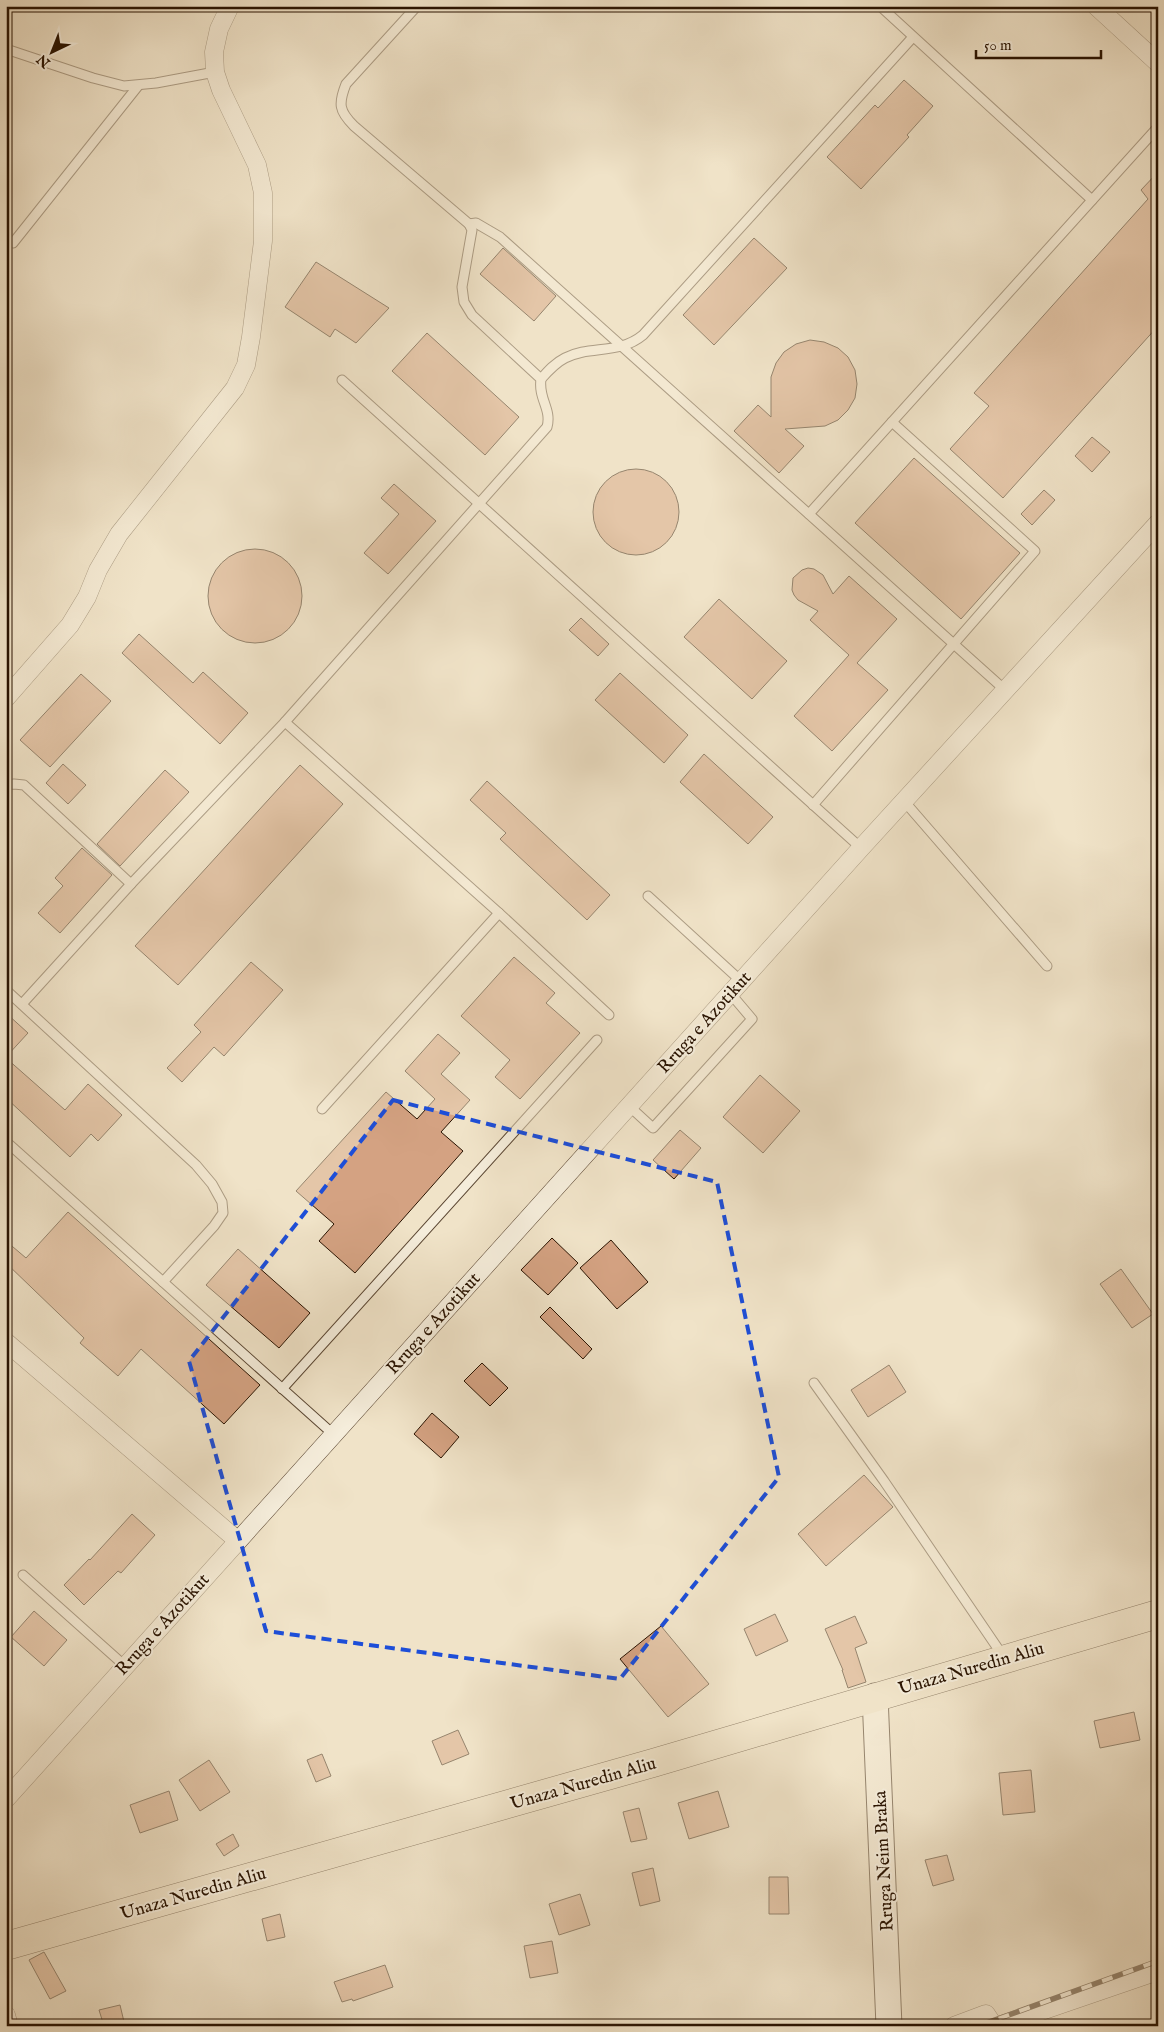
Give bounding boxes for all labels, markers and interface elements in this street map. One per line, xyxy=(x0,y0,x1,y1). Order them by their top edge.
north arrow xyxy=(28,28,78,78)
scale bar xyxy=(976,28,1102,60)
text: 50 m xyxy=(984,36,1012,55)
text: N xyxy=(33,50,55,72)
street label: Rruga e Azotikut xyxy=(653,967,757,1079)
street label: Rruga e Azotikut xyxy=(382,1268,486,1380)
street label: Rruga e Azotikut xyxy=(111,1569,215,1681)
street label: Unaza Nuredin Aliu xyxy=(896,1638,1047,1701)
street label: Unaza Nuredin Aliu xyxy=(508,1753,659,1816)
street label: Rruga Neim Braka xyxy=(869,1790,900,1932)
street label: Unaza Nuredin Aliu xyxy=(118,1863,269,1926)

